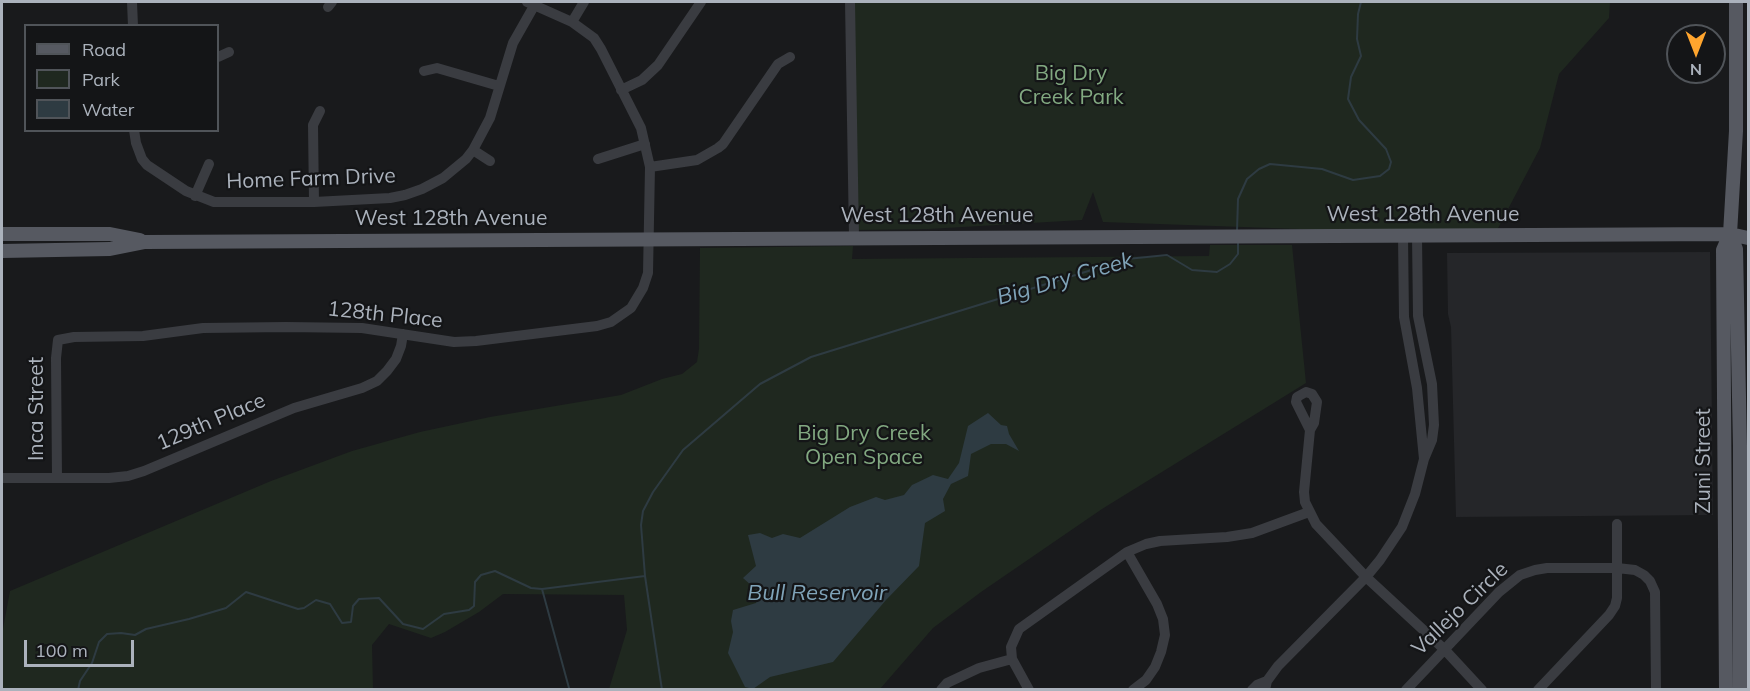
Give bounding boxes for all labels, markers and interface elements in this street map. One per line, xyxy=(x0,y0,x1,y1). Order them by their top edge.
legend xyxy=(24,24,219,132)
north arrow xyxy=(1666,24,1726,84)
text: Road xyxy=(82,38,126,61)
text: N xyxy=(1690,60,1702,80)
park label: Big Dry Creek Park xyxy=(1018,61,1124,111)
text: Park xyxy=(82,68,120,91)
text: Water xyxy=(82,98,134,121)
street label: Home Farm Drive xyxy=(226,163,396,195)
street label: West 128th Avenue xyxy=(1327,202,1519,228)
street label: West 128th Avenue xyxy=(841,203,1033,229)
street label: West 128th Avenue xyxy=(355,206,547,232)
water label: Big Dry Creek xyxy=(994,247,1136,311)
street label: 128th Place xyxy=(326,296,444,334)
street label: Inca Street xyxy=(24,357,50,461)
street label: 129th Place xyxy=(153,388,269,456)
street label: Zuni Street xyxy=(1691,408,1717,514)
park label: Big Dry Creek Open Space xyxy=(797,421,931,471)
street label: Vallejo Circle xyxy=(1407,557,1513,661)
water label: Bull Reservoir xyxy=(747,580,887,606)
scale bar xyxy=(27,628,136,666)
text: 100 m xyxy=(35,639,88,662)

